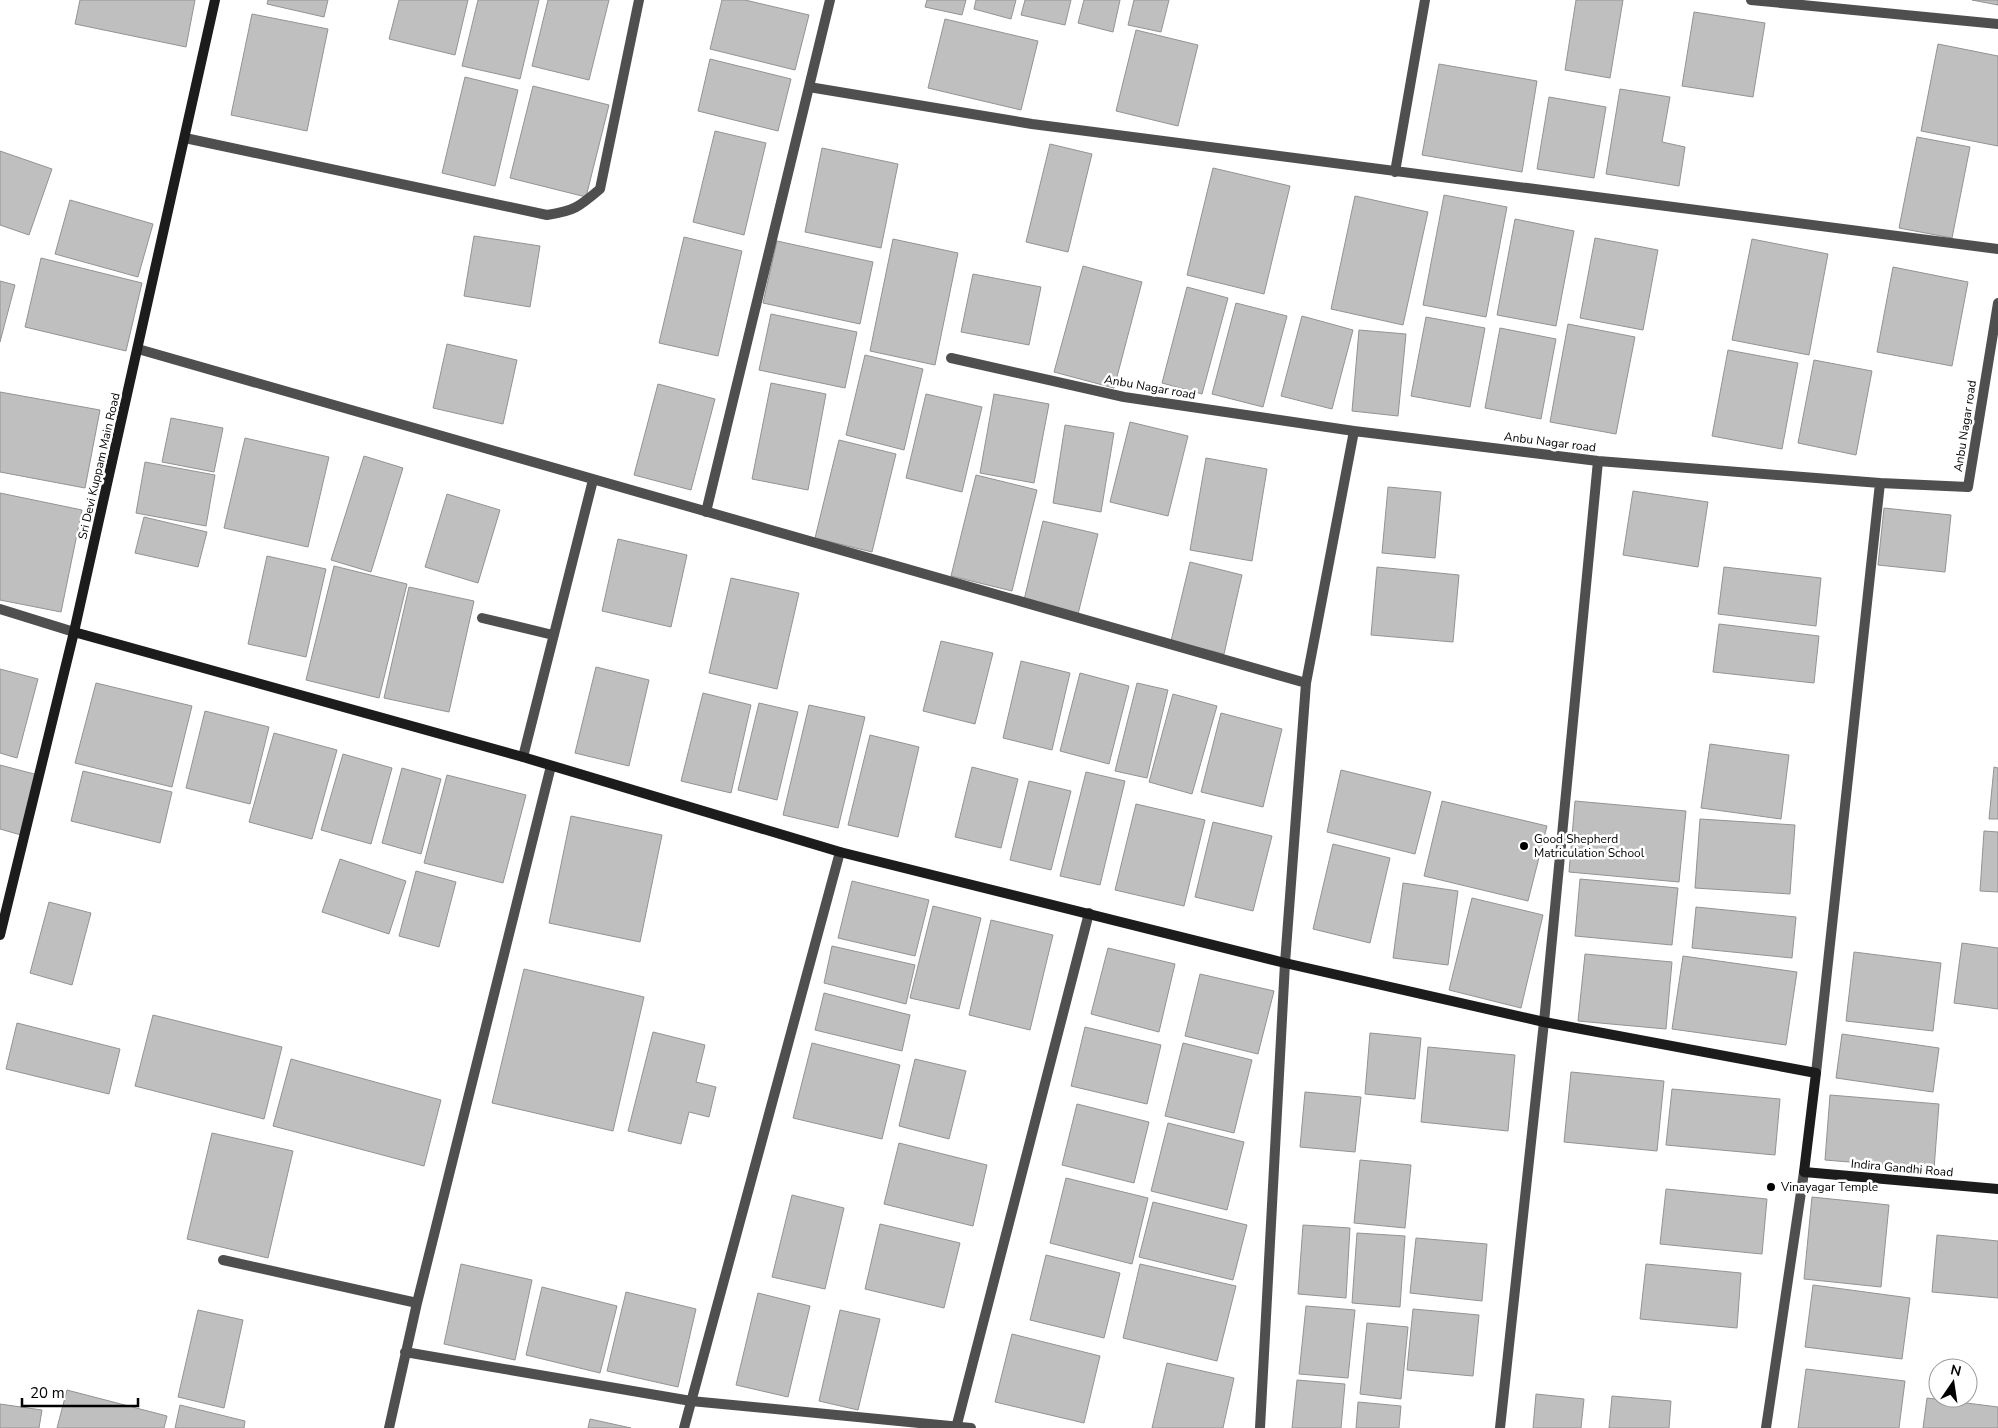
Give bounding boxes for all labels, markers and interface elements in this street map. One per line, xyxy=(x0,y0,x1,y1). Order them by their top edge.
street label: Anbu Nagar road xyxy=(1103,371,1197,403)
street label: Anbu Nagar road xyxy=(1950,379,1980,473)
street label: Sri Devi Kuppam Main Road xyxy=(74,391,124,541)
street label: Anbu Nagar road xyxy=(1503,428,1597,456)
place label: Good Shepherd Matriculation School xyxy=(1534,831,1645,861)
marker: Good Shepherd Matriculation School xyxy=(1518,840,1530,852)
street label: Indira Gandhi Road xyxy=(1850,1156,1954,1180)
place label: Vinayagar Temple xyxy=(1780,1179,1878,1195)
marker: Vinayagar Temple xyxy=(1765,1181,1777,1193)
north arrow xyxy=(1928,1358,1978,1408)
text: N xyxy=(1949,1360,1963,1381)
scale bar xyxy=(22,1376,139,1408)
text: 20 m xyxy=(30,1383,65,1403)

